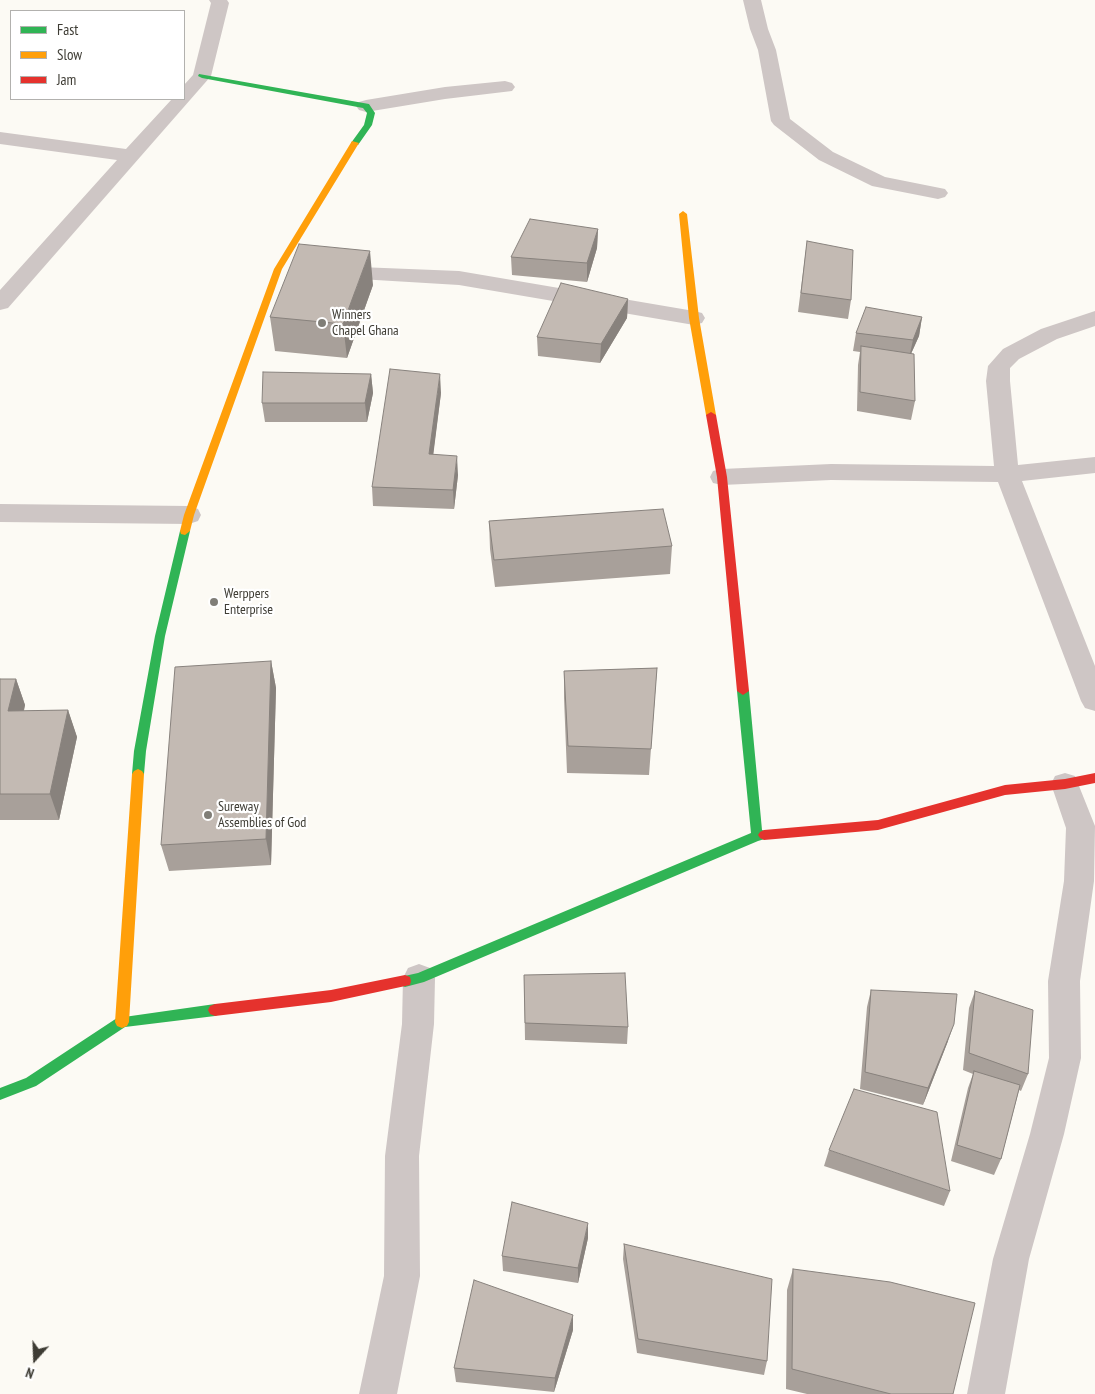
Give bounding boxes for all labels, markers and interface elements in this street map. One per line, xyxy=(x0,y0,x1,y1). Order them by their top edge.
legend xyxy=(10,10,185,100)
text: Fast xyxy=(57,20,78,39)
text: Slow xyxy=(57,45,82,64)
text: Jam xyxy=(57,70,76,89)
place label: Winners Chapel Ghana xyxy=(332,307,399,340)
marker: Winners Chapel Ghana xyxy=(316,317,328,329)
place label: Werppers Enterprise xyxy=(224,586,273,618)
marker: Werppers Enterprise xyxy=(208,596,220,608)
place label: Sureway Assemblies of God xyxy=(218,799,306,832)
marker: Sureway Assemblies of God xyxy=(202,809,214,821)
north arrow xyxy=(10,1334,60,1384)
text: N xyxy=(23,1363,37,1383)

